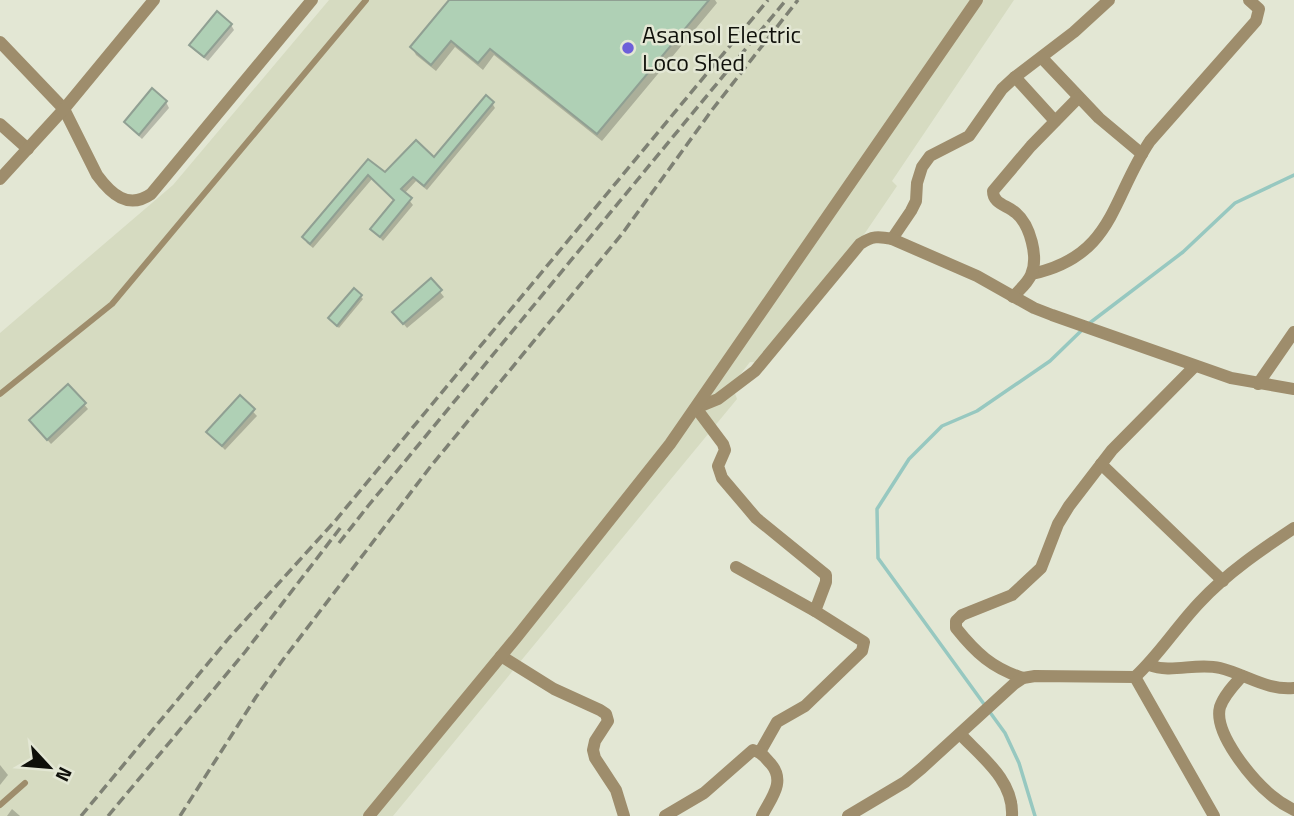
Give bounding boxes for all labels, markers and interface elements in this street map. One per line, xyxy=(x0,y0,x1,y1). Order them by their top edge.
place label: Asansol Electric Loco Shed xyxy=(642,16,801,80)
marker: Asansol Electric Loco Shed xyxy=(620,40,636,56)
north arrow xyxy=(14,732,84,802)
text: N xyxy=(49,762,81,787)

